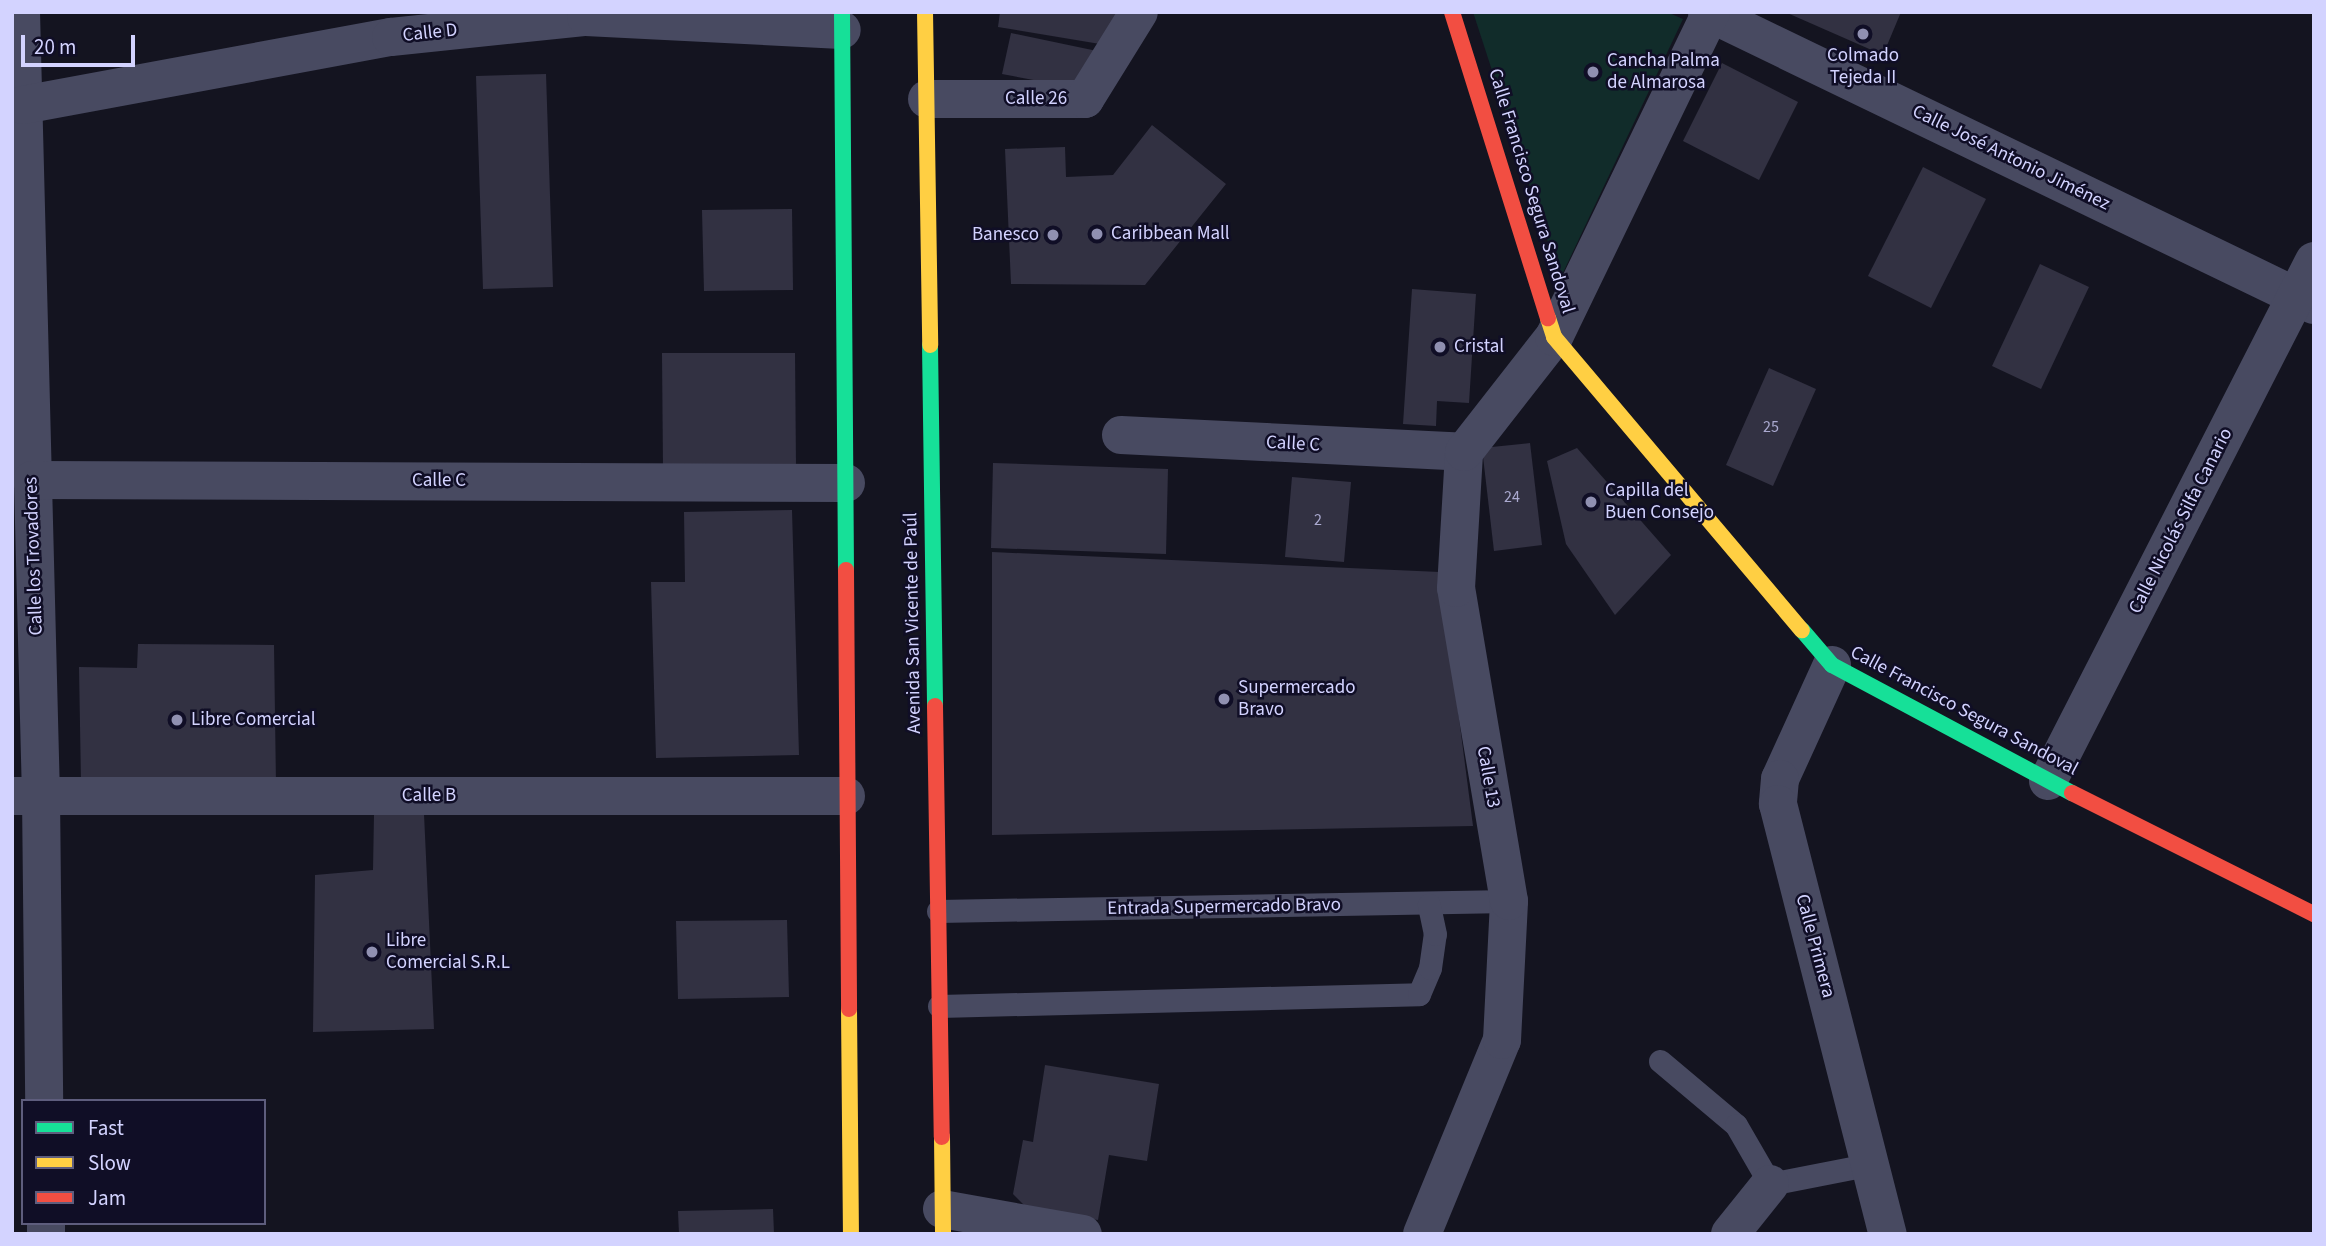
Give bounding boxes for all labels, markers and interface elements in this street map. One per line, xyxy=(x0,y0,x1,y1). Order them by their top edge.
street label: Calle D xyxy=(401,19,459,47)
scale bar xyxy=(24,21,138,65)
marker: Colmado Tejeda II xyxy=(1855,26,1871,42)
text: 20 m xyxy=(34,32,76,62)
place label: Colmado Tejeda II xyxy=(1827,45,1899,89)
place label: Cancha Palma de Almarosa xyxy=(1607,50,1720,94)
marker: Cancha Palma de Almarosa xyxy=(1585,64,1601,80)
street label: Calle Francisco Segura Sandoval xyxy=(1483,66,1579,316)
street label: Calle 26 xyxy=(1005,88,1067,110)
street label: Calle José Antonio Jiménez xyxy=(1908,100,2114,216)
place label: Caribbean Mall xyxy=(1111,223,1230,245)
place label: Banesco xyxy=(972,224,1039,246)
marker: Caribbean Mall xyxy=(1089,226,1105,242)
marker: Banesco xyxy=(1045,227,1061,243)
place label: Cristal xyxy=(1454,336,1504,358)
marker: Cristal xyxy=(1432,339,1448,355)
house number: 25 xyxy=(1763,417,1779,437)
street label: Calle Nicolás Silfa Canario xyxy=(2124,424,2238,618)
street label: Calle C xyxy=(1265,431,1321,457)
street label: Calle C xyxy=(412,470,466,492)
street label: Calle los Trovadores xyxy=(20,476,48,636)
place label: Capilla del Buen Consejo xyxy=(1605,480,1714,524)
house number: 24 xyxy=(1504,487,1520,507)
marker: Capilla del Buen Consejo xyxy=(1583,494,1599,510)
house number: 2 xyxy=(1314,510,1322,530)
street label: Avenida San Vicente de Paúl xyxy=(900,512,926,734)
street label: Calle Francisco Segura Sandoval xyxy=(1846,641,2082,781)
place label: Supermercado Bravo xyxy=(1238,677,1356,721)
marker: Supermercado Bravo xyxy=(1216,691,1232,707)
place label: Libre Comercial xyxy=(191,709,316,731)
marker: Libre Comercial xyxy=(169,712,185,728)
street label: Calle 13 xyxy=(1471,744,1505,810)
street label: Calle B xyxy=(402,785,456,807)
street label: Calle Primera xyxy=(1790,892,1840,1000)
street label: Entrada Supermercado Bravo xyxy=(1107,894,1341,920)
place label: Libre Comercial S.R.L xyxy=(386,930,510,974)
marker: Libre Comercial S.R.L xyxy=(364,944,380,960)
legend xyxy=(21,1099,266,1225)
text: Fast xyxy=(88,1113,124,1143)
text: Slow xyxy=(88,1148,131,1178)
text: Jam xyxy=(88,1183,126,1213)

